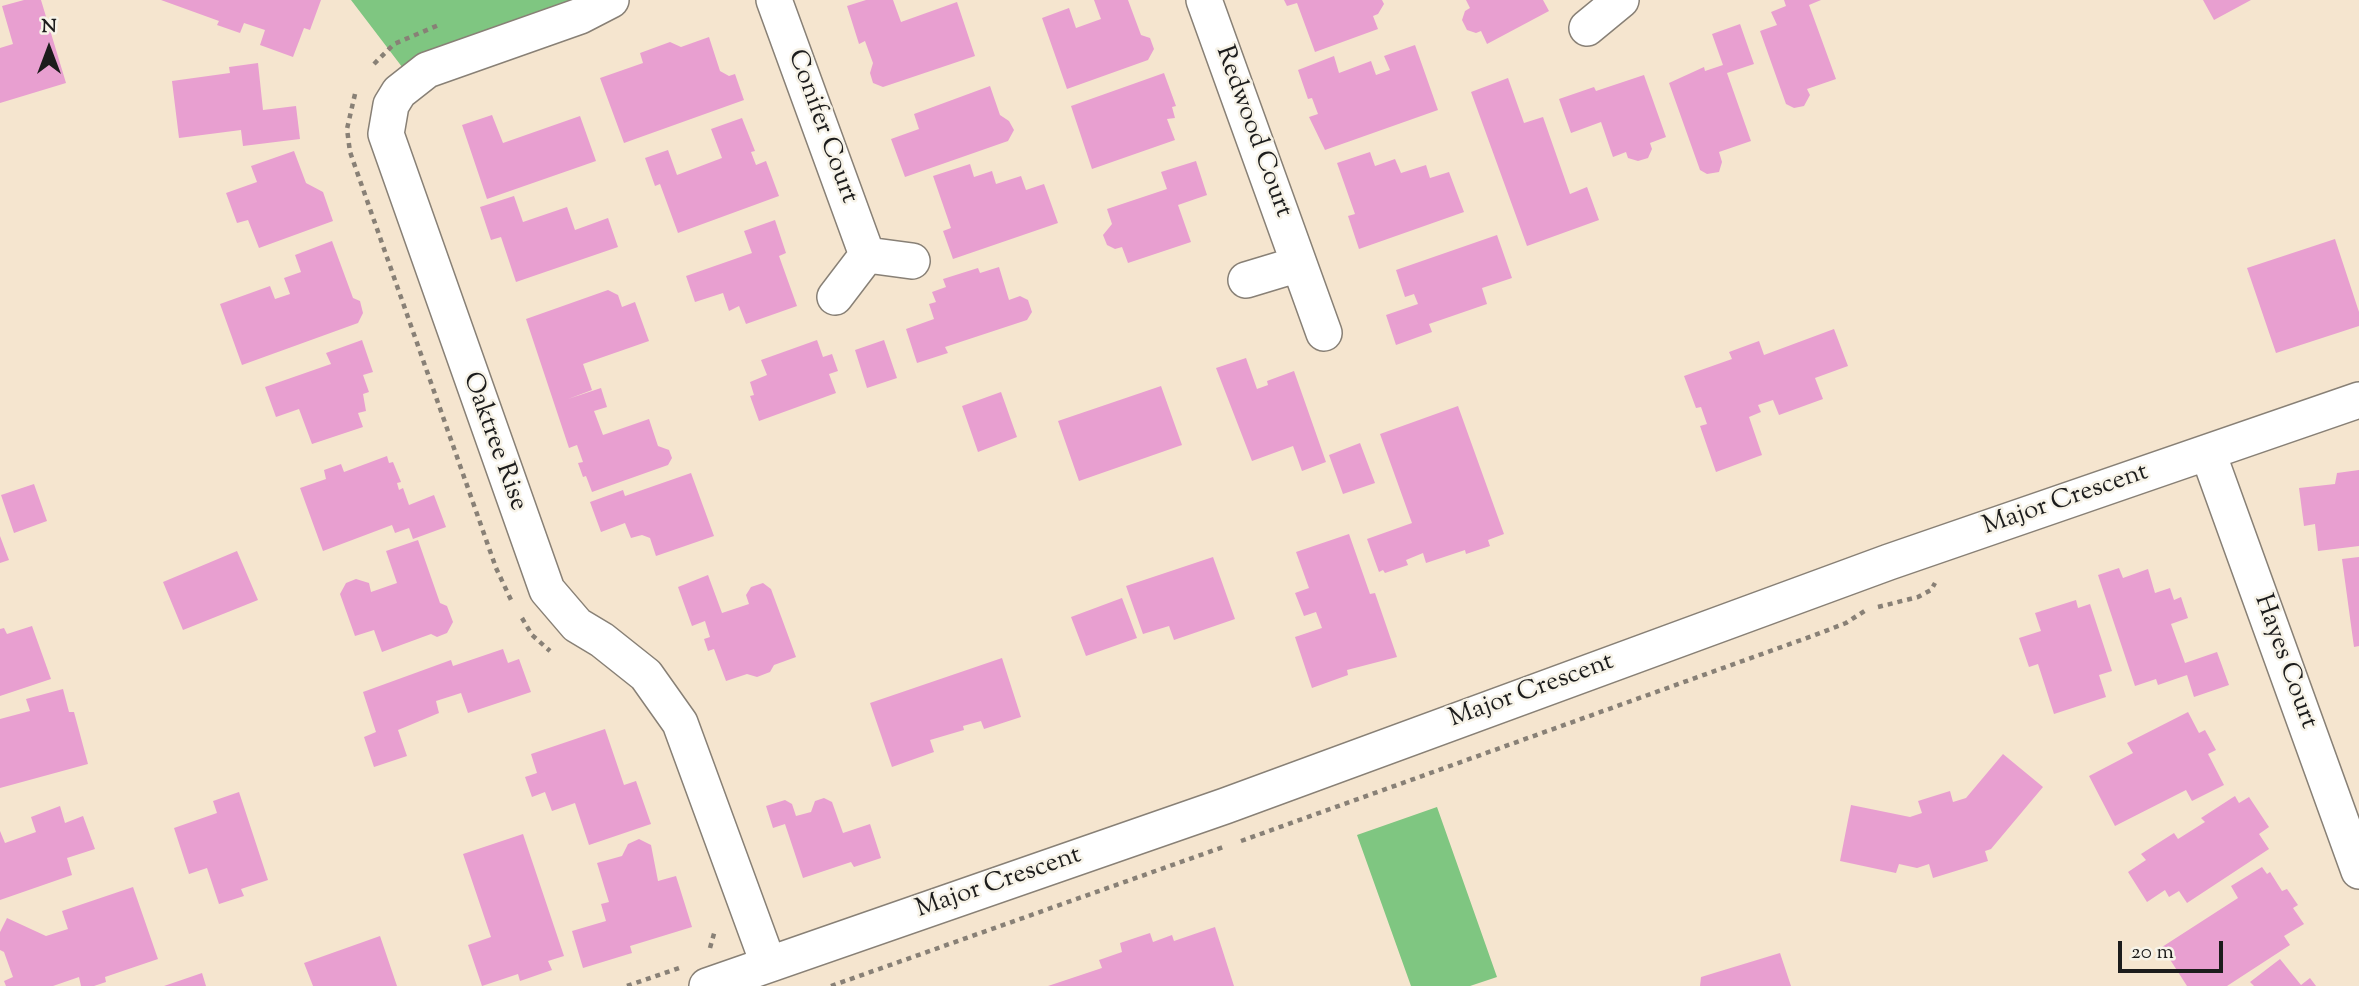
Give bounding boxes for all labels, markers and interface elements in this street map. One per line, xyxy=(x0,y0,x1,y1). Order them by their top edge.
north arrow xyxy=(14,14,84,84)
text: N xyxy=(41,14,57,41)
street label: Redwood Court xyxy=(1207,42,1297,222)
street label: Conifer Court xyxy=(779,46,863,208)
street label: Oaktree Rise xyxy=(454,369,532,515)
street label: Major Crescent xyxy=(1979,458,2153,544)
street label: Hayes Court xyxy=(2245,591,2323,733)
street label: Major Crescent xyxy=(1445,648,1619,736)
street label: Major Crescent xyxy=(912,841,1086,927)
scale bar xyxy=(2121,926,2226,970)
text: 20 m xyxy=(2131,938,2174,968)

